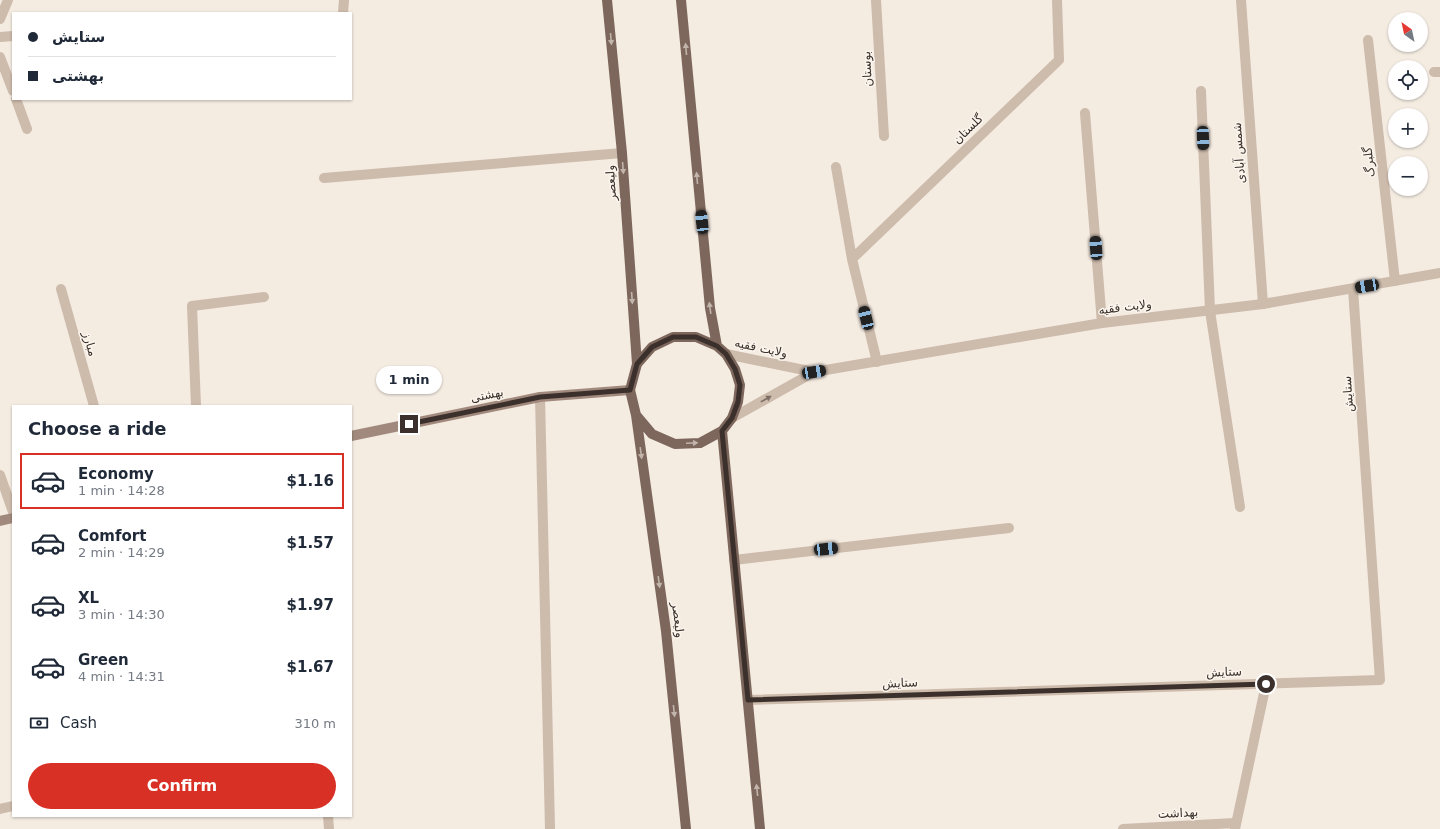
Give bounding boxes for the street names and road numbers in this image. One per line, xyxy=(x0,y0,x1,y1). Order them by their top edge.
street label: بوستان xyxy=(859,51,876,87)
street label: گلستان xyxy=(950,111,986,147)
street label: شمس آبادی xyxy=(1229,122,1249,184)
street label: گلبرگ xyxy=(1360,146,1379,178)
street label: ولیعصر xyxy=(603,165,620,202)
street label: ولایت فقیه xyxy=(1098,297,1152,318)
street label: مبارز xyxy=(79,329,100,358)
street label: ولایت فقیه xyxy=(733,336,789,361)
street label: ستایش xyxy=(1340,375,1357,412)
street label: بهشتی xyxy=(469,385,505,405)
street label: ولیعصر xyxy=(668,600,687,639)
street label: ستایش xyxy=(1206,664,1242,681)
street label: ستایش xyxy=(882,675,918,692)
street label: بهداشت xyxy=(1157,805,1199,821)

